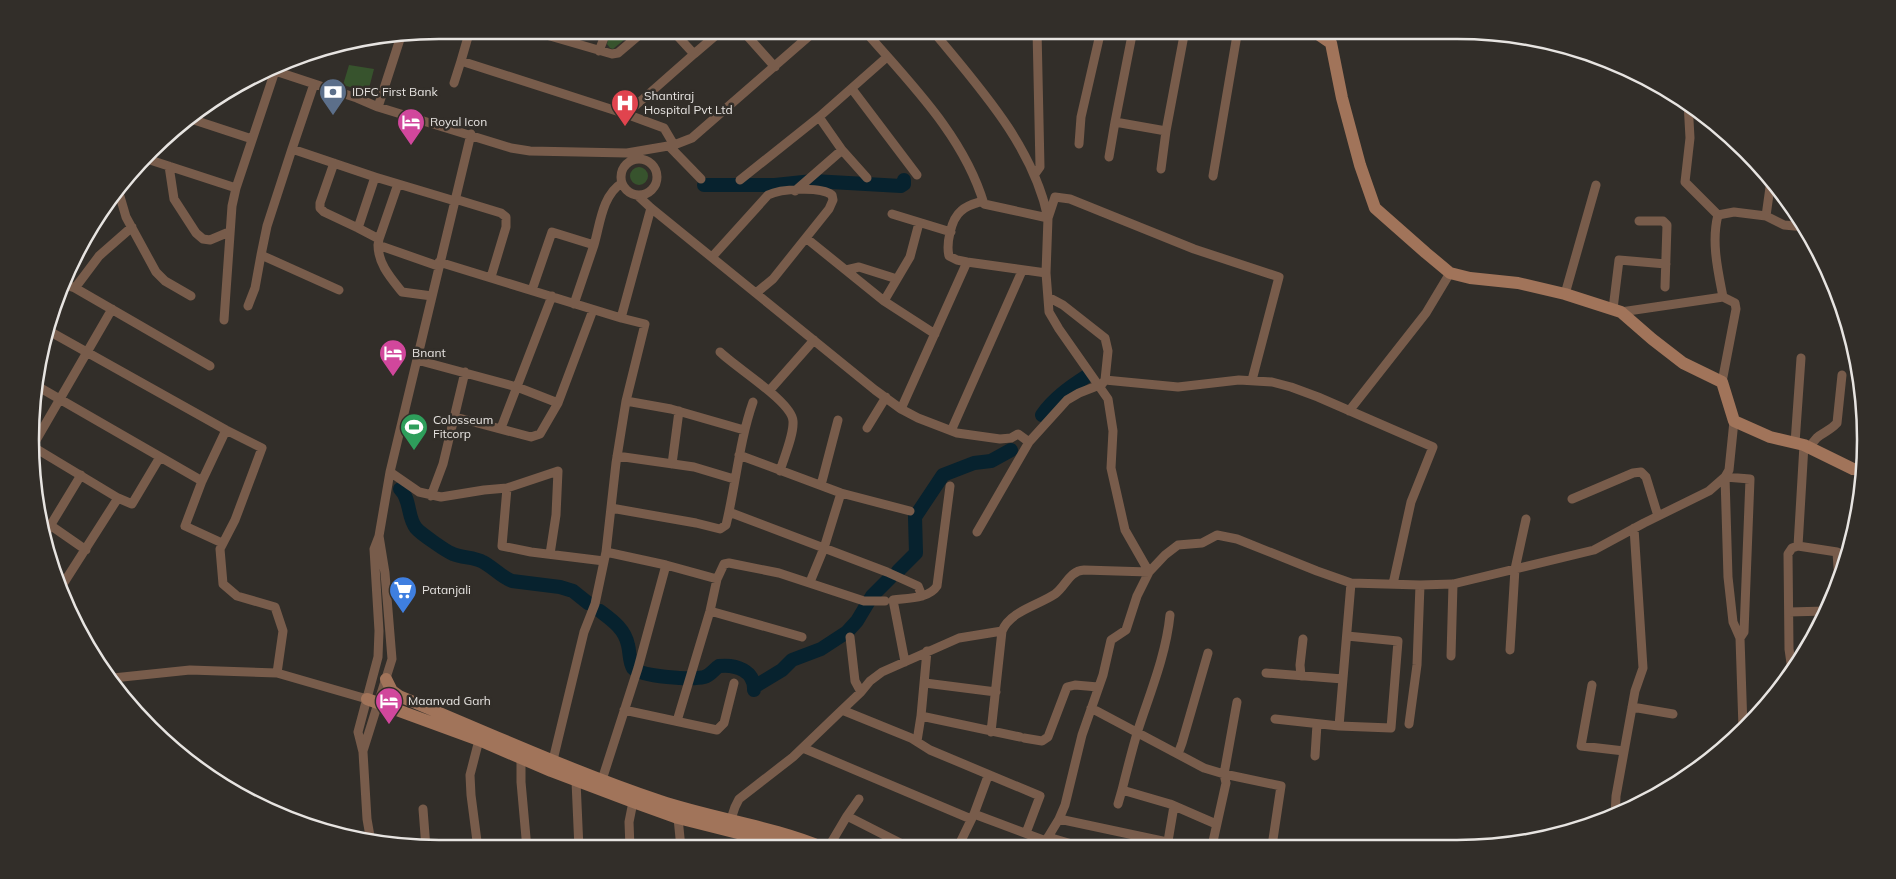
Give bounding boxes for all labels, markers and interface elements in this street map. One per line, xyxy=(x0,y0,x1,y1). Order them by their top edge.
bank icon: IDFC First Bank xyxy=(318,77,348,116)
place label: IDFC First Bank xyxy=(352,84,438,99)
hospital icon: Shantiraj Hospital Pvt Ltd xyxy=(610,88,640,127)
place label: Shantiraj Hospital Pvt Ltd xyxy=(644,88,733,117)
hotel icon: Royal Icon xyxy=(396,107,426,146)
place label: Royal Icon xyxy=(430,114,487,129)
hotel icon: Bnant xyxy=(378,338,408,377)
place label: Bnant xyxy=(412,345,446,360)
sports icon: Colosseum Fitcorp xyxy=(399,412,429,451)
place label: Colosseum Fitcorp xyxy=(433,412,493,441)
supermarket icon: Patanjali xyxy=(388,575,418,614)
place label: Patanjali xyxy=(422,582,471,597)
hotel icon: Maanvad Garh xyxy=(374,686,404,725)
place label: Maanvad Garh xyxy=(408,693,491,708)

